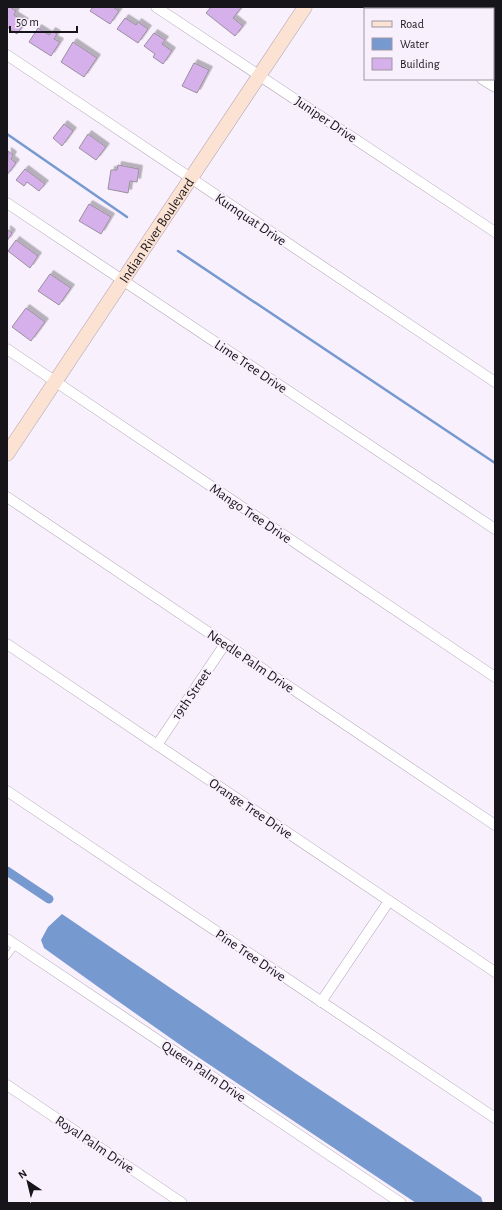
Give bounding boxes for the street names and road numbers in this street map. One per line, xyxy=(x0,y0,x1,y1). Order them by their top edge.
street label: Juniper Drive xyxy=(292,94,359,146)
street label: Indian River Boulevard xyxy=(117,176,197,286)
street label: Kumquat Drive xyxy=(212,191,288,249)
street label: Lime Tree Drive xyxy=(212,338,289,396)
street label: Mango Tree Drive xyxy=(207,481,294,546)
street label: Needle Palm Drive xyxy=(205,628,296,696)
street label: 19th Street xyxy=(170,666,214,723)
street label: Orange Tree Drive xyxy=(206,776,295,842)
street label: Pine Tree Drive xyxy=(213,927,288,984)
street label: Queen Palm Drive xyxy=(159,1039,248,1105)
street label: Royal Palm Drive xyxy=(53,1113,136,1176)

